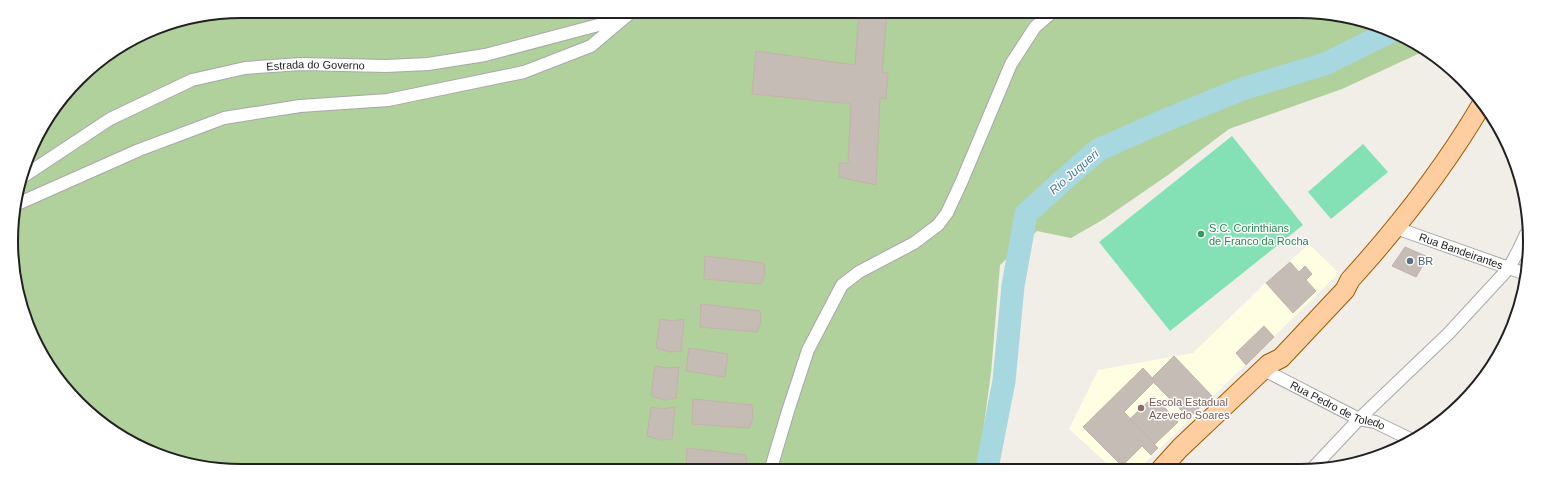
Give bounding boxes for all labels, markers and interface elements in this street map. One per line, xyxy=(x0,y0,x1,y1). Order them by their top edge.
street label: Estrada do Governo xyxy=(266,58,365,72)
water label: Rio Juqueri xyxy=(1047,147,1102,197)
place label: S.C. Corinthians de Franco da Rocha xyxy=(1209,222,1310,247)
marker: S.C. Corinthians de Franco da Rocha xyxy=(1196,229,1206,239)
street label: Rua Bandeirantes xyxy=(1417,231,1505,272)
place label: BR xyxy=(1418,255,1433,267)
marker: BR xyxy=(1405,256,1415,266)
street label: Rua Pedro de Toledo xyxy=(1288,379,1387,432)
place label: Escola Estadual Azevedo Soares xyxy=(1149,396,1230,421)
marker: Escola Estadual Azevedo Soares xyxy=(1136,403,1146,413)

